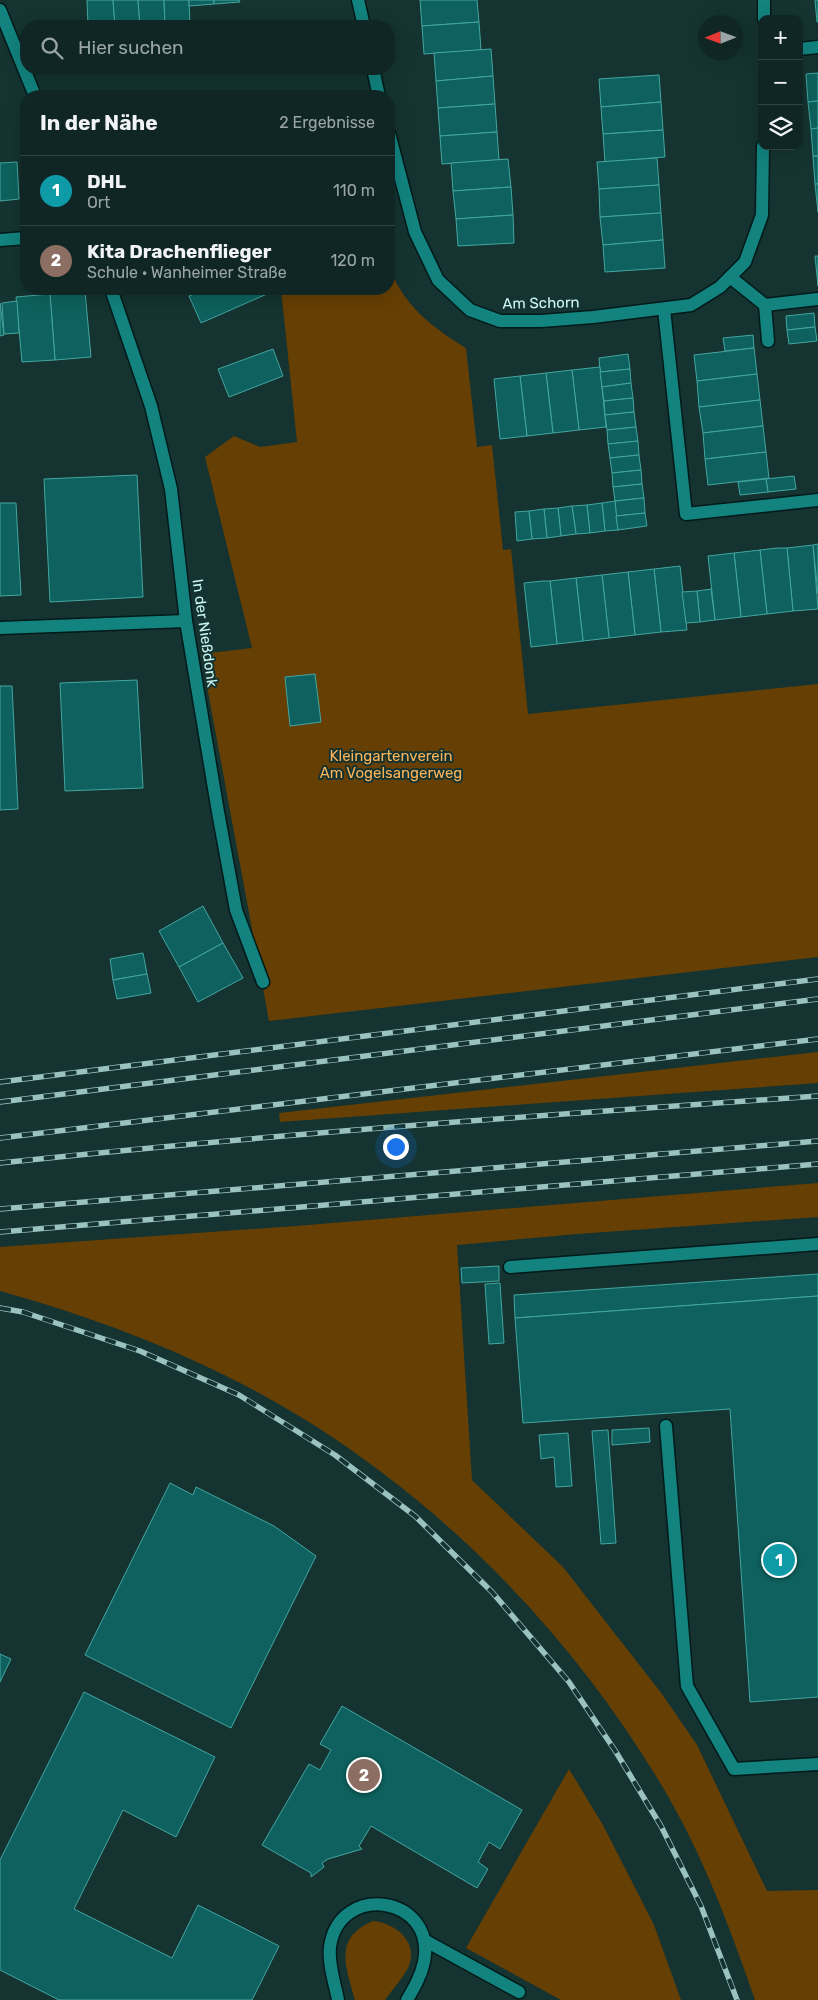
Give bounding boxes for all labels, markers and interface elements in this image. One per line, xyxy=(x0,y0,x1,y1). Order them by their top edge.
north arrow xyxy=(698,15,743,60)
map controls xyxy=(758,15,803,150)
button: + xyxy=(758,15,803,60)
search box xyxy=(20,20,395,75)
icon: search xyxy=(38,34,66,62)
text: Hier suchen xyxy=(78,36,184,59)
button: − xyxy=(758,60,803,105)
button: layers xyxy=(758,105,803,150)
text: In der Nähe xyxy=(40,110,158,135)
text: 2 Ergebnisse xyxy=(279,113,375,132)
text: DHL xyxy=(87,170,126,193)
text: 1 xyxy=(52,181,60,200)
text: 110 m xyxy=(333,181,375,200)
text: Ort xyxy=(87,193,110,212)
text: Kita Drachenflieger xyxy=(87,240,271,263)
text: 2 xyxy=(51,251,61,270)
text: 120 m xyxy=(330,251,375,270)
text: Schule · Wanheimer Straße xyxy=(87,263,287,282)
street label: Am Schorn xyxy=(502,293,580,313)
street label: In der Nießdonk xyxy=(189,578,222,688)
park label: Kleingartenverein Am Vogelsangerweg xyxy=(320,747,462,782)
your location xyxy=(383,1134,409,1160)
pin: 1 xyxy=(763,1541,795,1579)
pin: 2 xyxy=(348,1756,380,1794)

